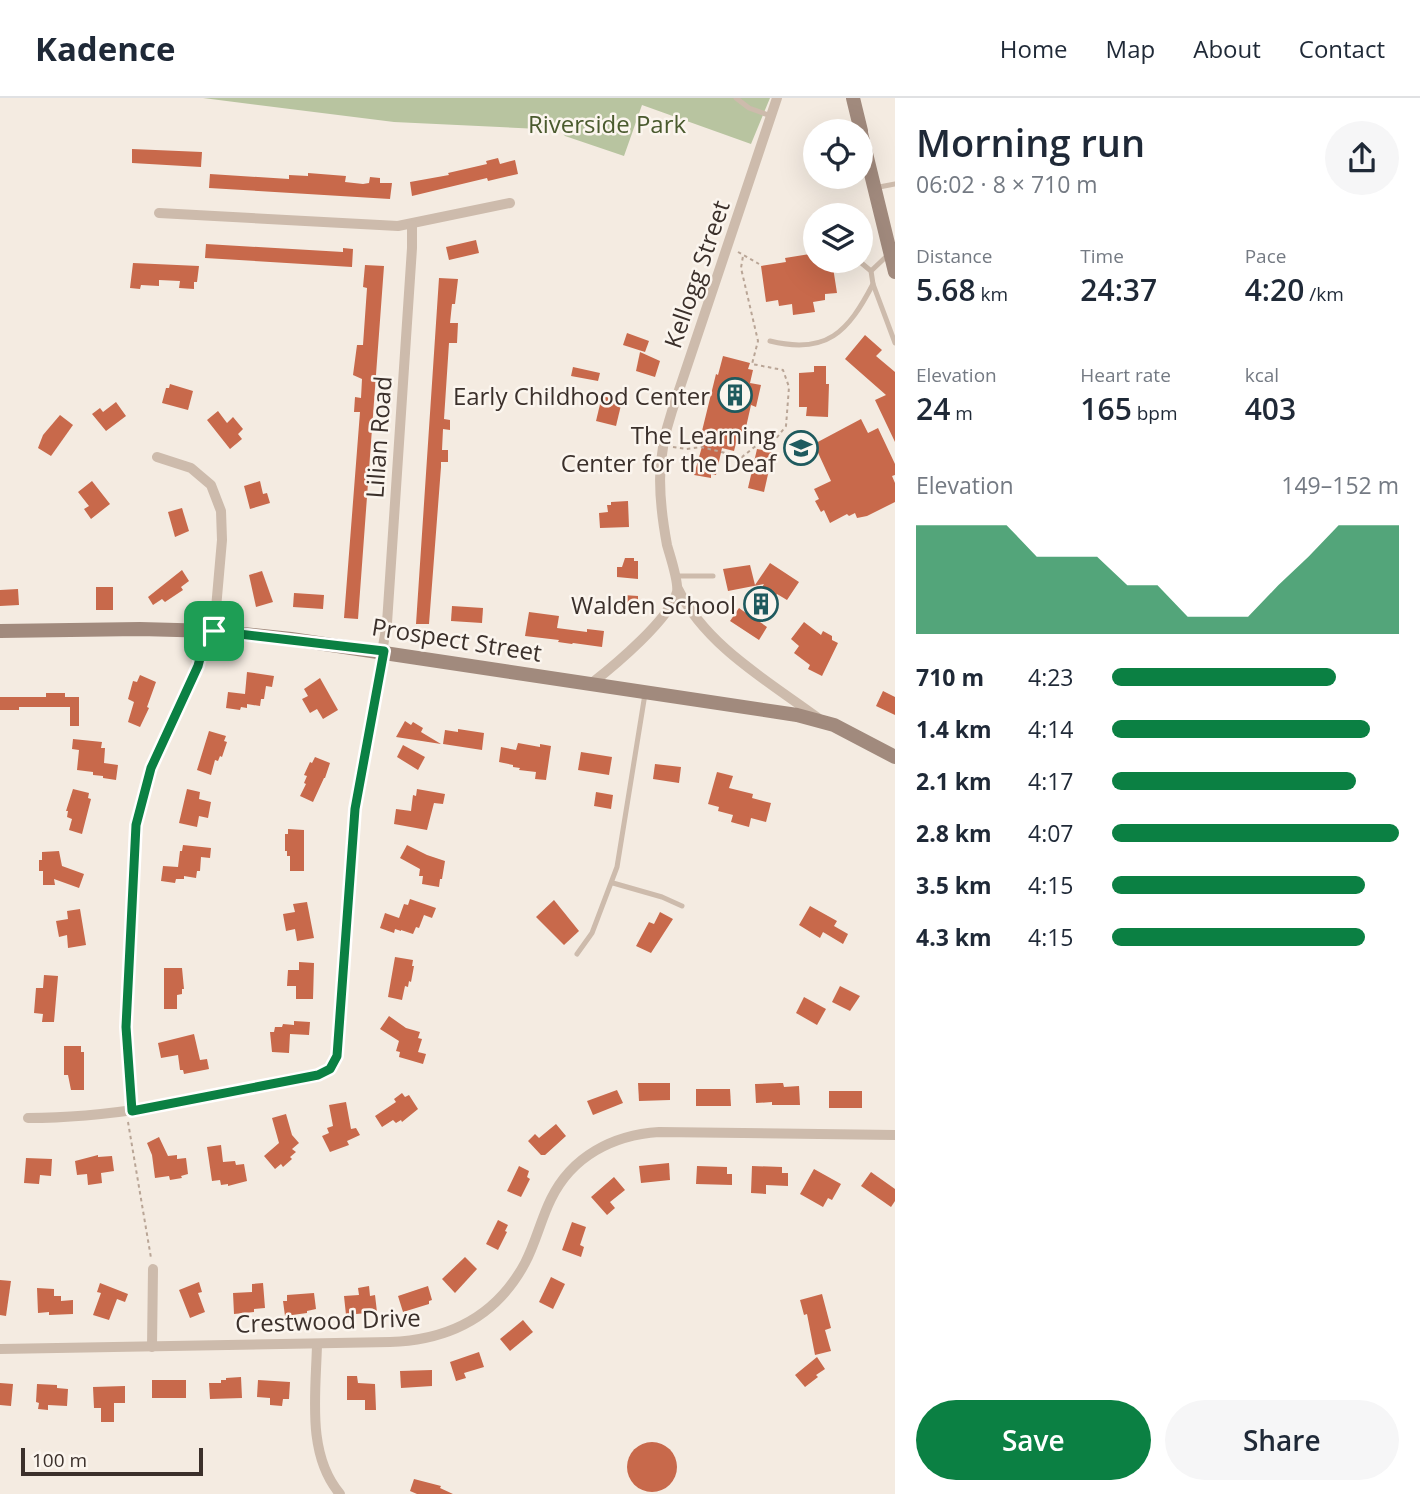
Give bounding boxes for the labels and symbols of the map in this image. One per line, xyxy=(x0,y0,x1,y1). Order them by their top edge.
park label: Riverside Park xyxy=(528,107,687,140)
street label: Kellogg Street xyxy=(655,196,737,352)
street label: Lilian Road xyxy=(357,375,399,499)
building icon: Early Childhood Center xyxy=(716,376,754,414)
place label: Early Childhood Center xyxy=(453,379,710,412)
place label: The Learning Center for the Deaf xyxy=(561,418,778,479)
school or university icon: The Learning Center for the Deaf xyxy=(782,429,820,467)
building icon: Walden School xyxy=(742,585,780,623)
place label: Walden School xyxy=(571,588,736,621)
pin xyxy=(184,601,244,661)
street label: Prospect Street xyxy=(370,609,544,669)
street label: Crestwood Drive xyxy=(235,1300,421,1340)
scale bar xyxy=(21,1445,203,1477)

